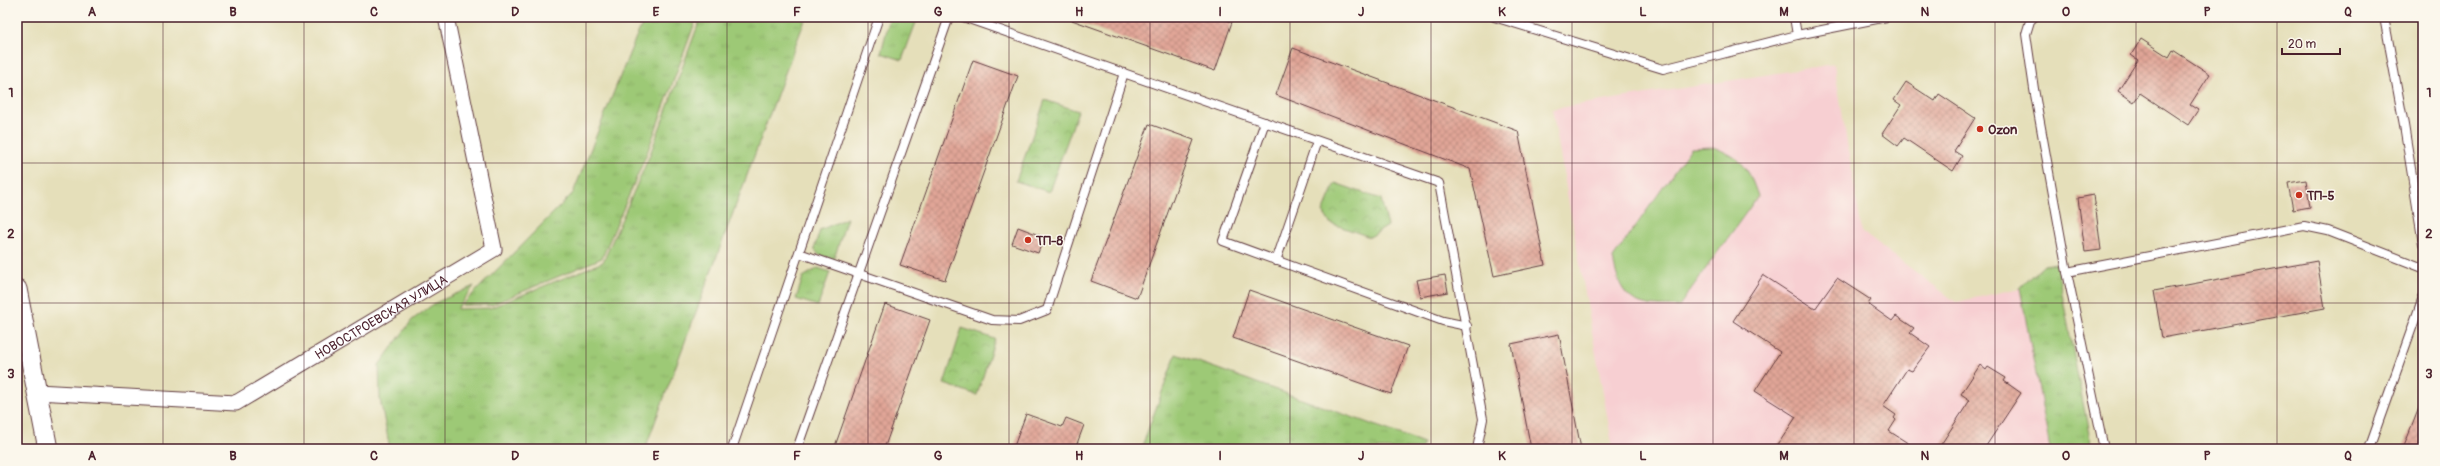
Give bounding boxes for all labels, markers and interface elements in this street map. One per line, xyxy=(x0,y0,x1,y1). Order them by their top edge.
text: A xyxy=(88,4,97,20)
text: B xyxy=(229,4,237,20)
text: C xyxy=(370,4,378,20)
text: D xyxy=(511,4,519,20)
text: E xyxy=(653,4,660,20)
text: F xyxy=(793,4,801,20)
text: G xyxy=(934,4,943,20)
text: H xyxy=(1075,4,1083,20)
text: I xyxy=(1218,4,1222,20)
text: J xyxy=(1358,4,1364,20)
text: K xyxy=(1498,4,1506,20)
text: L xyxy=(1639,4,1647,20)
text: M xyxy=(1779,4,1789,20)
text: N xyxy=(1921,4,1930,20)
text: O xyxy=(2062,4,2071,20)
text: P xyxy=(2203,4,2211,20)
text: Q xyxy=(2344,4,2352,20)
scale bar xyxy=(2282,30,2340,56)
text: 20 m xyxy=(2288,37,2317,52)
text: 1 xyxy=(8,85,14,101)
text: 1 xyxy=(2426,85,2432,101)
place label: Ozon xyxy=(1988,122,2018,138)
marker: Ozon xyxy=(1975,124,1985,134)
place label: ТП-5 xyxy=(2306,188,2335,204)
marker: ТП-5 xyxy=(2294,190,2304,200)
text: 2 xyxy=(7,226,15,242)
text: 2 xyxy=(2425,226,2433,242)
place label: ТП-8 xyxy=(1035,233,1064,249)
marker: ТП-8 xyxy=(1023,235,1033,245)
street label: НОВОСТРОЕВСКАЯ УЛИЦА xyxy=(312,271,451,363)
text: 3 xyxy=(7,366,15,382)
text: 3 xyxy=(2425,366,2433,382)
text: A xyxy=(88,448,97,464)
text: B xyxy=(229,448,237,464)
text: C xyxy=(370,448,378,464)
text: D xyxy=(511,448,519,464)
text: E xyxy=(653,448,660,464)
text: F xyxy=(793,448,801,464)
text: G xyxy=(934,448,943,464)
text: H xyxy=(1075,448,1083,464)
text: I xyxy=(1218,448,1222,464)
text: J xyxy=(1358,448,1364,464)
text: K xyxy=(1498,448,1506,464)
text: L xyxy=(1639,448,1647,464)
text: M xyxy=(1779,448,1789,464)
text: N xyxy=(1921,448,1930,464)
text: O xyxy=(2062,448,2071,464)
text: P xyxy=(2203,448,2211,464)
text: Q xyxy=(2344,448,2352,464)

